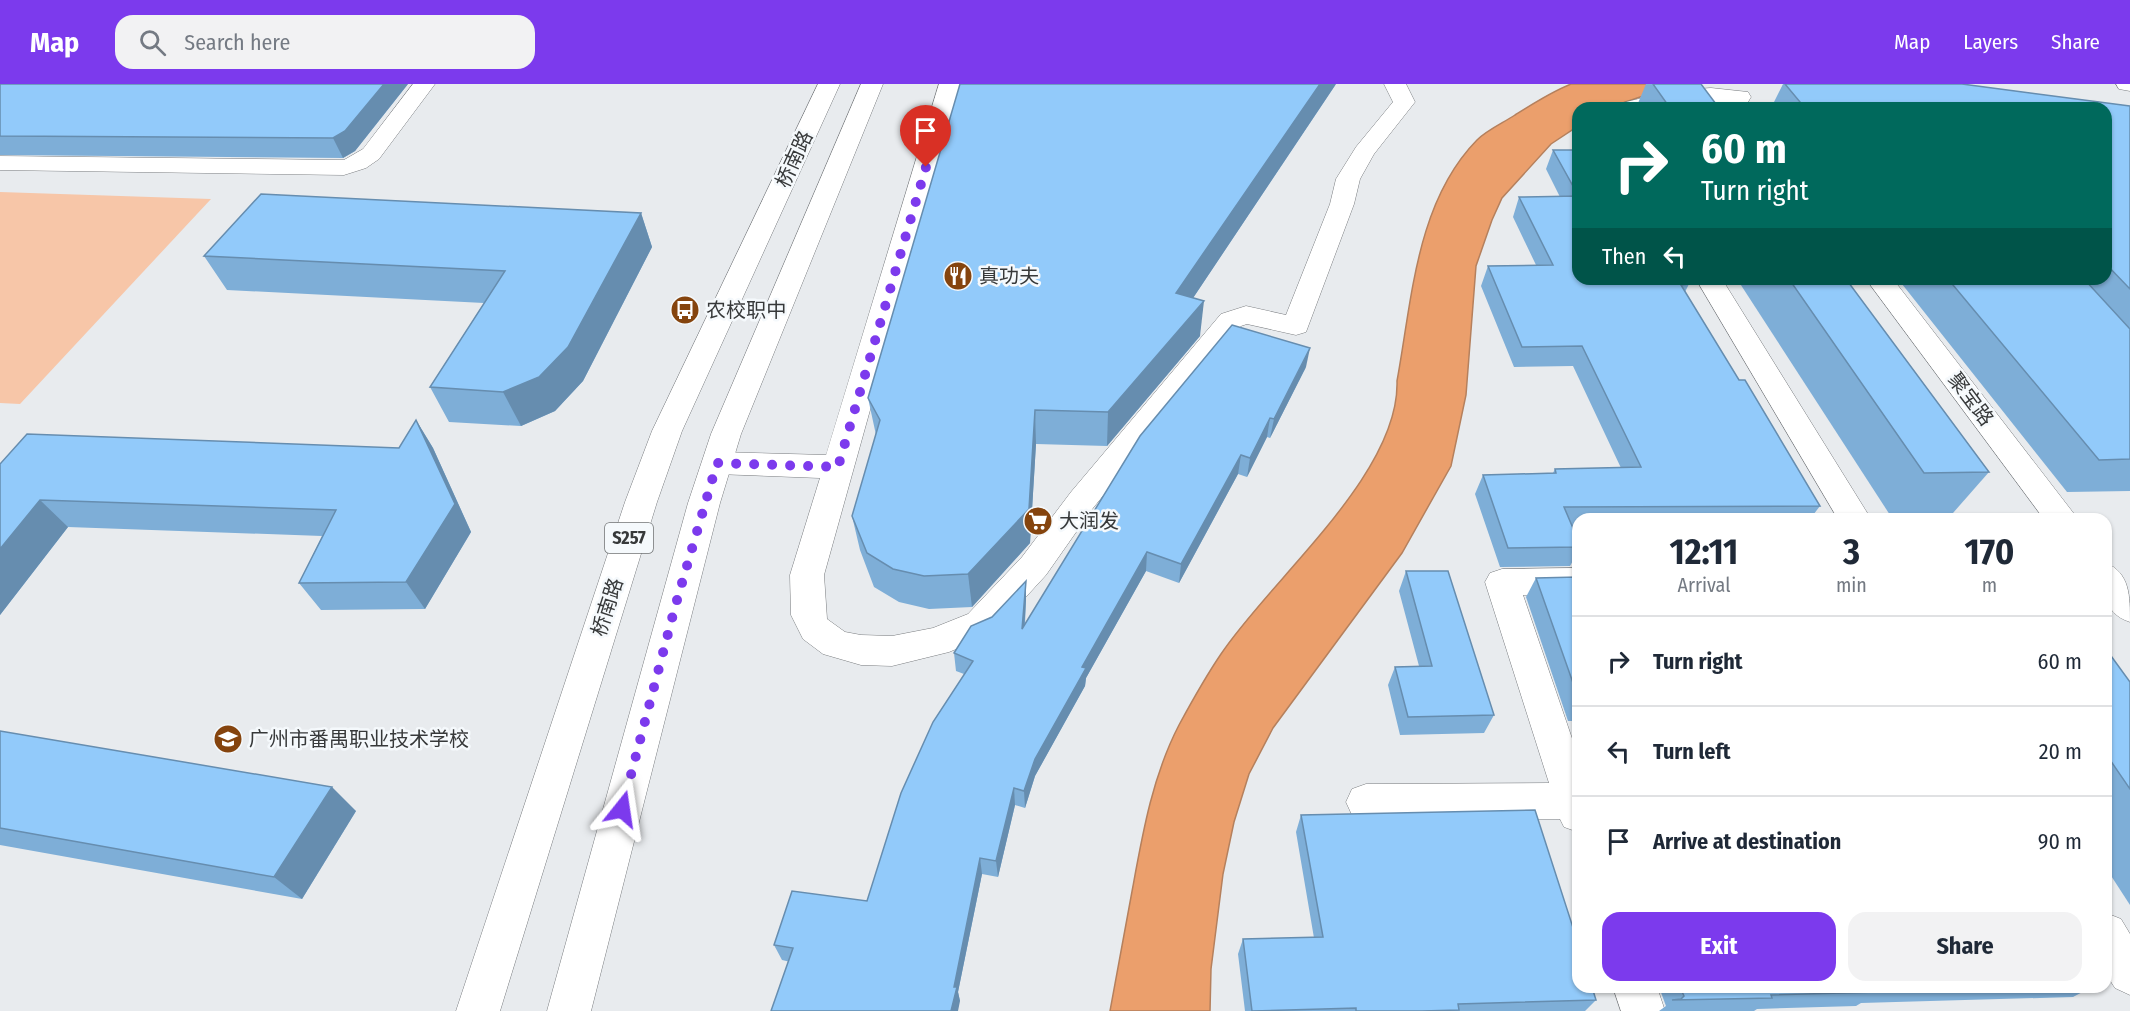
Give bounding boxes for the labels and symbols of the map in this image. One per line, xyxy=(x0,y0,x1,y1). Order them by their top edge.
pin xyxy=(900,105,951,167)
street label: 桥南路 xyxy=(770,127,818,191)
restaurant icon: 真功夫 xyxy=(942,260,974,292)
place label: 真功夫 xyxy=(979,264,1039,288)
bus stop icon: 农校职中 xyxy=(669,294,701,326)
place label: 农校职中 xyxy=(706,298,786,322)
street label: 聚宝路 xyxy=(1943,368,1999,430)
supermarket icon: 大润发 xyxy=(1022,505,1054,537)
place label: 大润发 xyxy=(1059,509,1119,533)
road number: S257 xyxy=(605,523,653,553)
street label: 桥南路 xyxy=(586,575,628,639)
school or university icon: 广州市番禺职业技术学校 xyxy=(212,723,244,755)
place label: 广州市番禺职业技术学校 xyxy=(249,727,469,751)
position arrow xyxy=(590,777,654,841)

